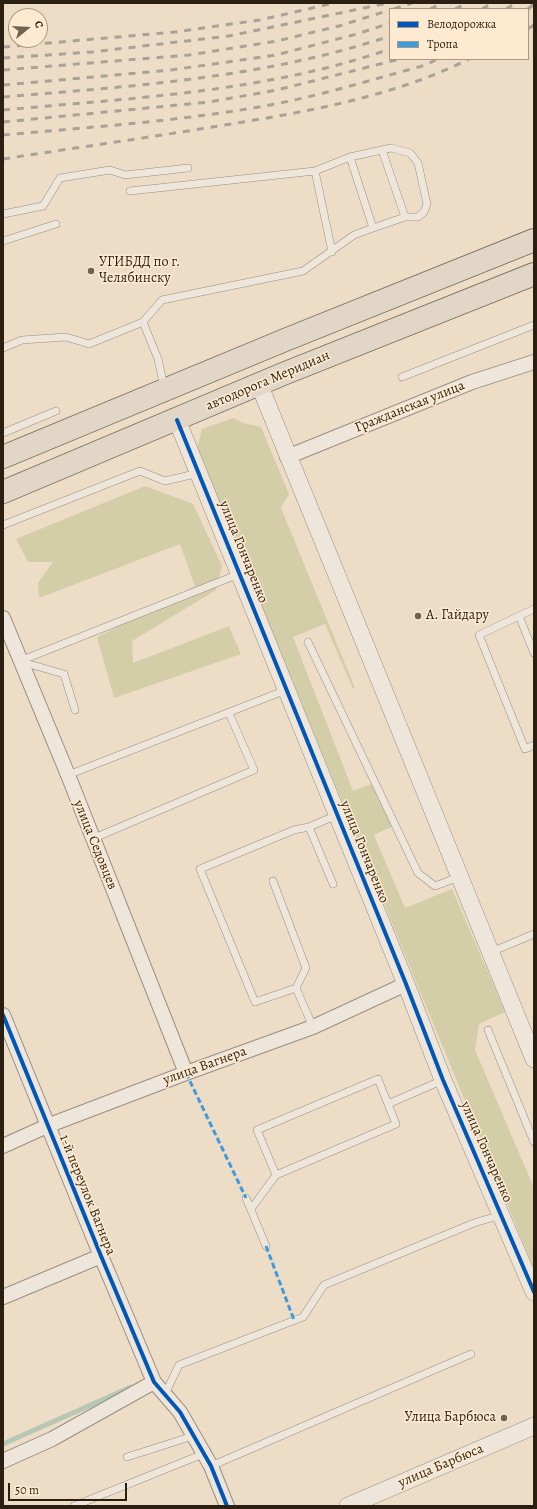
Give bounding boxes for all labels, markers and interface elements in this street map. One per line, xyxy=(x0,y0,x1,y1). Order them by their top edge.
north arrow xyxy=(8,8,48,48)
legend xyxy=(389,8,529,60)
text: Велодорожка xyxy=(427,16,496,32)
text: С xyxy=(31,19,47,30)
text: Тропа xyxy=(427,36,458,52)
place label: УГИБДД по г. Челябинску xyxy=(99,255,180,288)
marker: УГИБДД по г. Челябинску xyxy=(86,266,96,276)
street label: автодорога Меридиан xyxy=(203,347,333,415)
street label: Гражданская улица xyxy=(353,377,467,437)
street label: улица Гончаренко xyxy=(215,498,271,606)
place label: А. Гайдару xyxy=(426,608,489,624)
marker: А. Гайдару xyxy=(413,611,423,621)
street label: улица Седовцев xyxy=(69,798,121,892)
street label: улица Гончаренко xyxy=(336,798,392,906)
street label: улица Вагнера xyxy=(161,1043,249,1089)
street label: улица Гончаренко xyxy=(456,1099,516,1205)
street label: 1-й переулок Вагнера xyxy=(55,1132,119,1258)
place label: Улица Барбюса xyxy=(404,1410,496,1426)
marker: Улица Барбюса xyxy=(499,1413,509,1423)
street label: улица Барбюса xyxy=(396,1441,486,1491)
scale bar xyxy=(10,1475,129,1501)
text: 50 m xyxy=(15,1482,39,1498)

